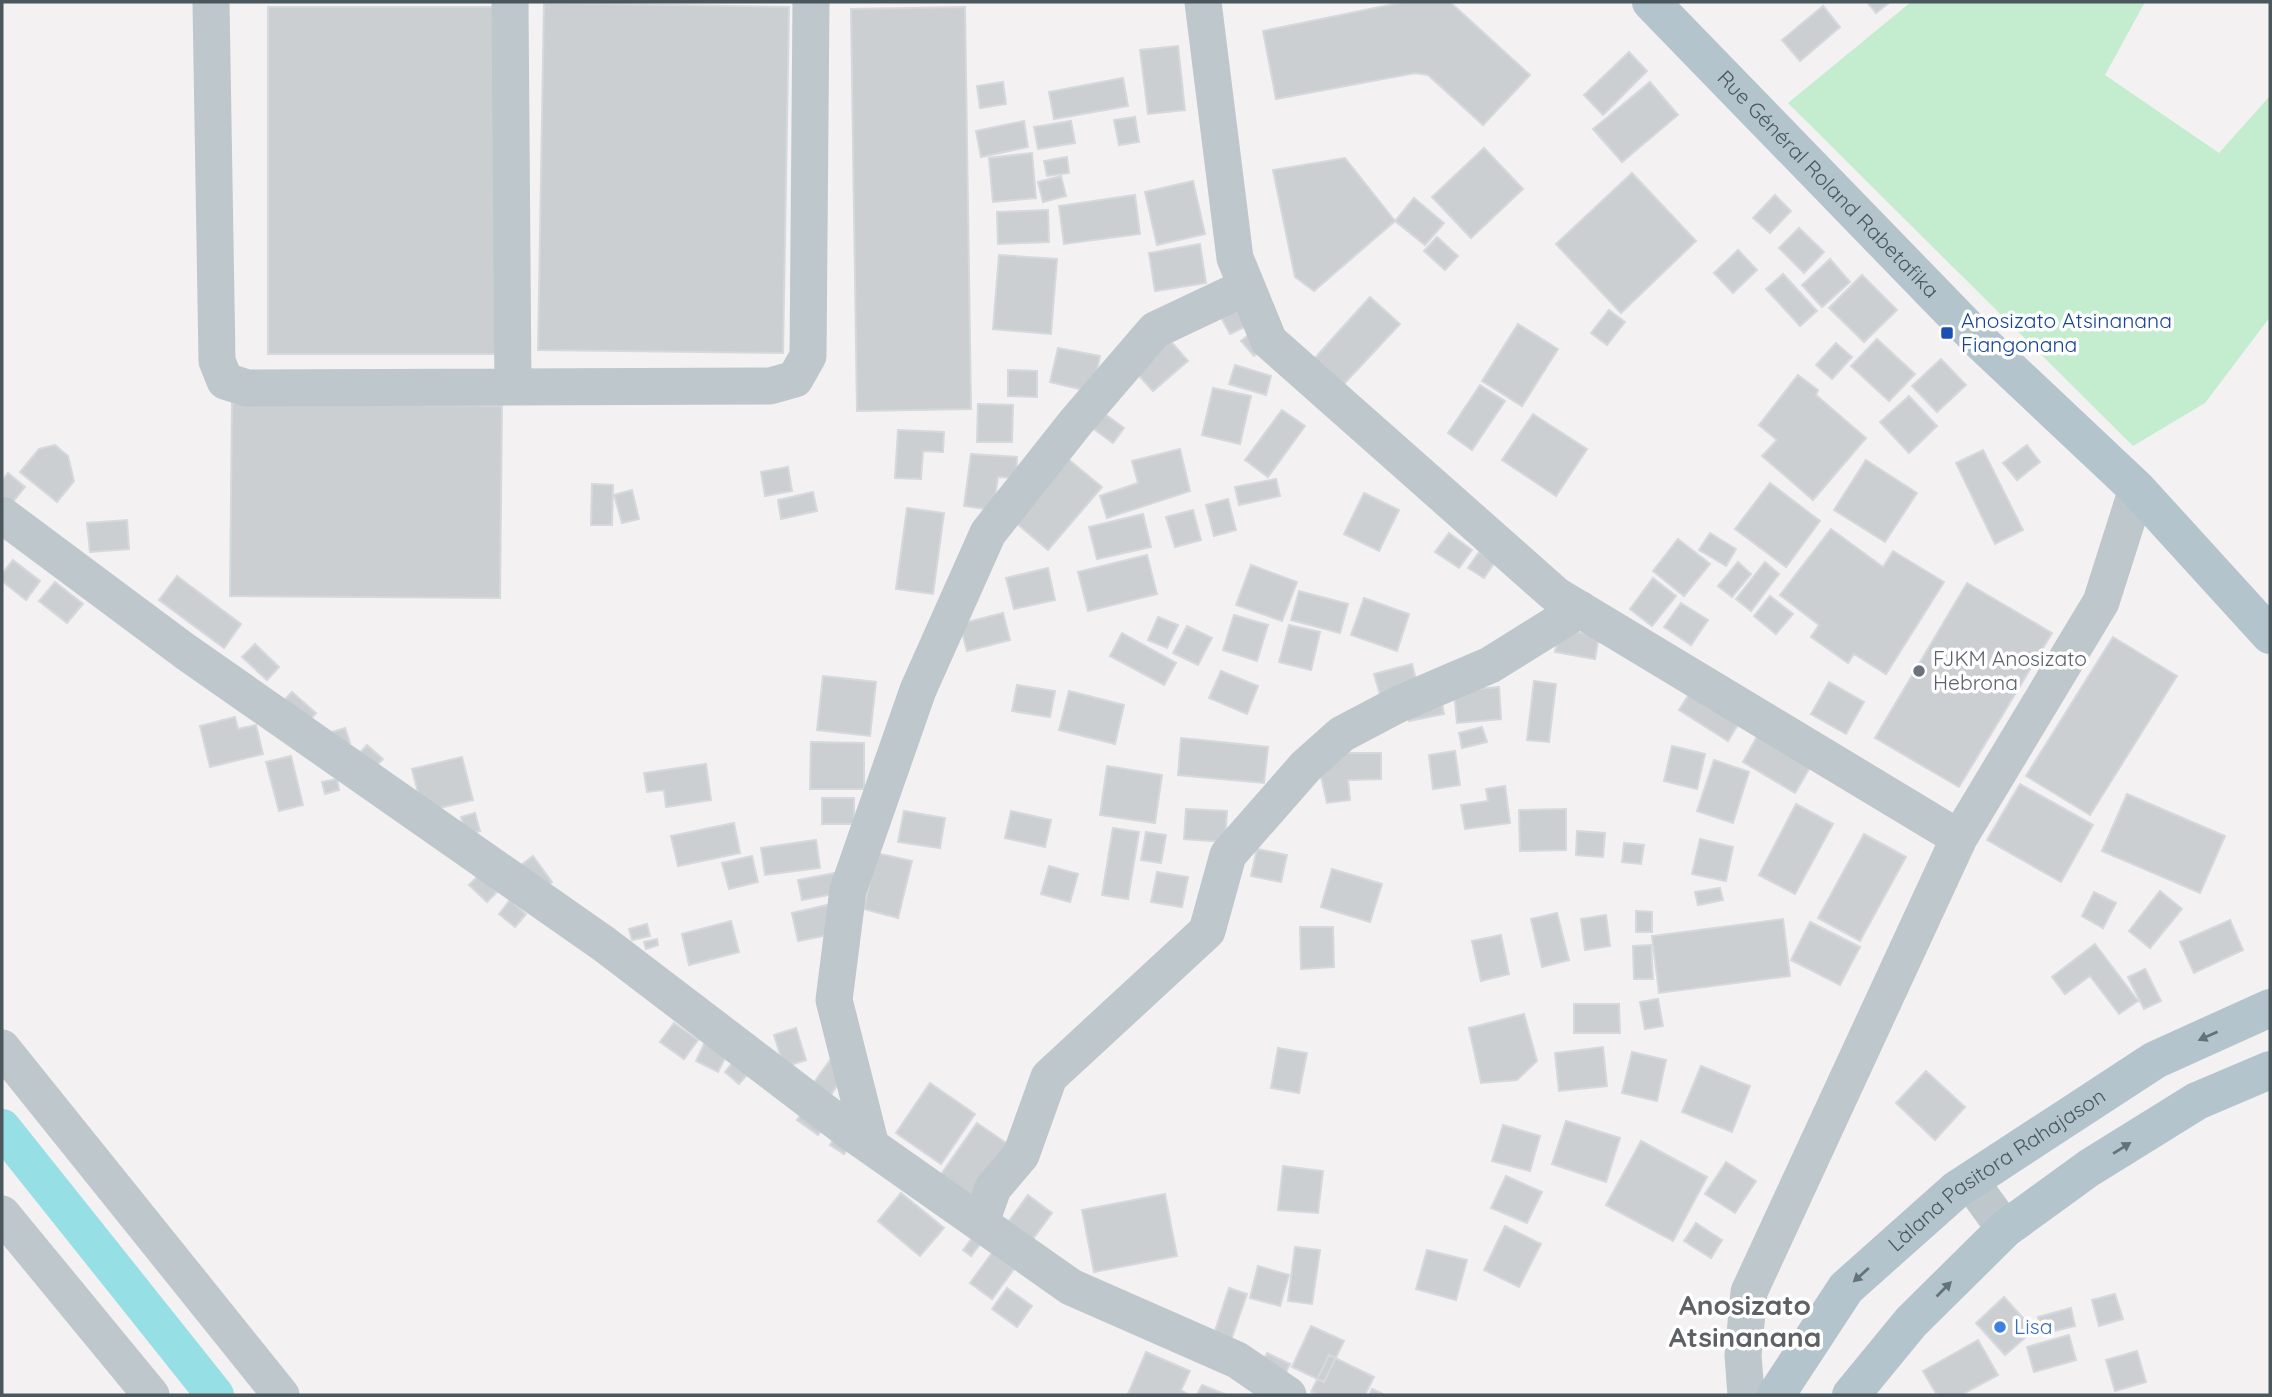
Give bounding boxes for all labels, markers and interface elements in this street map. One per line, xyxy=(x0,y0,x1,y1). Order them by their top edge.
street label: Rue Général Roland Rabetafika xyxy=(1712,64,1945,303)
place label: Anosizato Atsinanana Fiangonana xyxy=(1961,307,2172,357)
marker: Anosizato Atsinanana Fiangonana xyxy=(1939,325,1955,341)
place label: FJKM Anosizato Hebrona xyxy=(1933,645,2087,695)
marker: FJKM Anosizato Hebrona xyxy=(1911,663,1927,679)
one-way arrow xyxy=(2198,1030,2218,1042)
street label: Làlana Pasitora Rahajason xyxy=(1882,1082,2110,1256)
one-way arrow xyxy=(2112,1141,2131,1154)
one-way arrow xyxy=(1852,1267,1870,1283)
one-way arrow xyxy=(1936,1281,1952,1298)
district label: Anosizato Atsinanana xyxy=(1669,1287,1821,1354)
place label: Lisa xyxy=(2014,1313,2052,1339)
marker: Lisa xyxy=(1992,1319,2008,1335)

